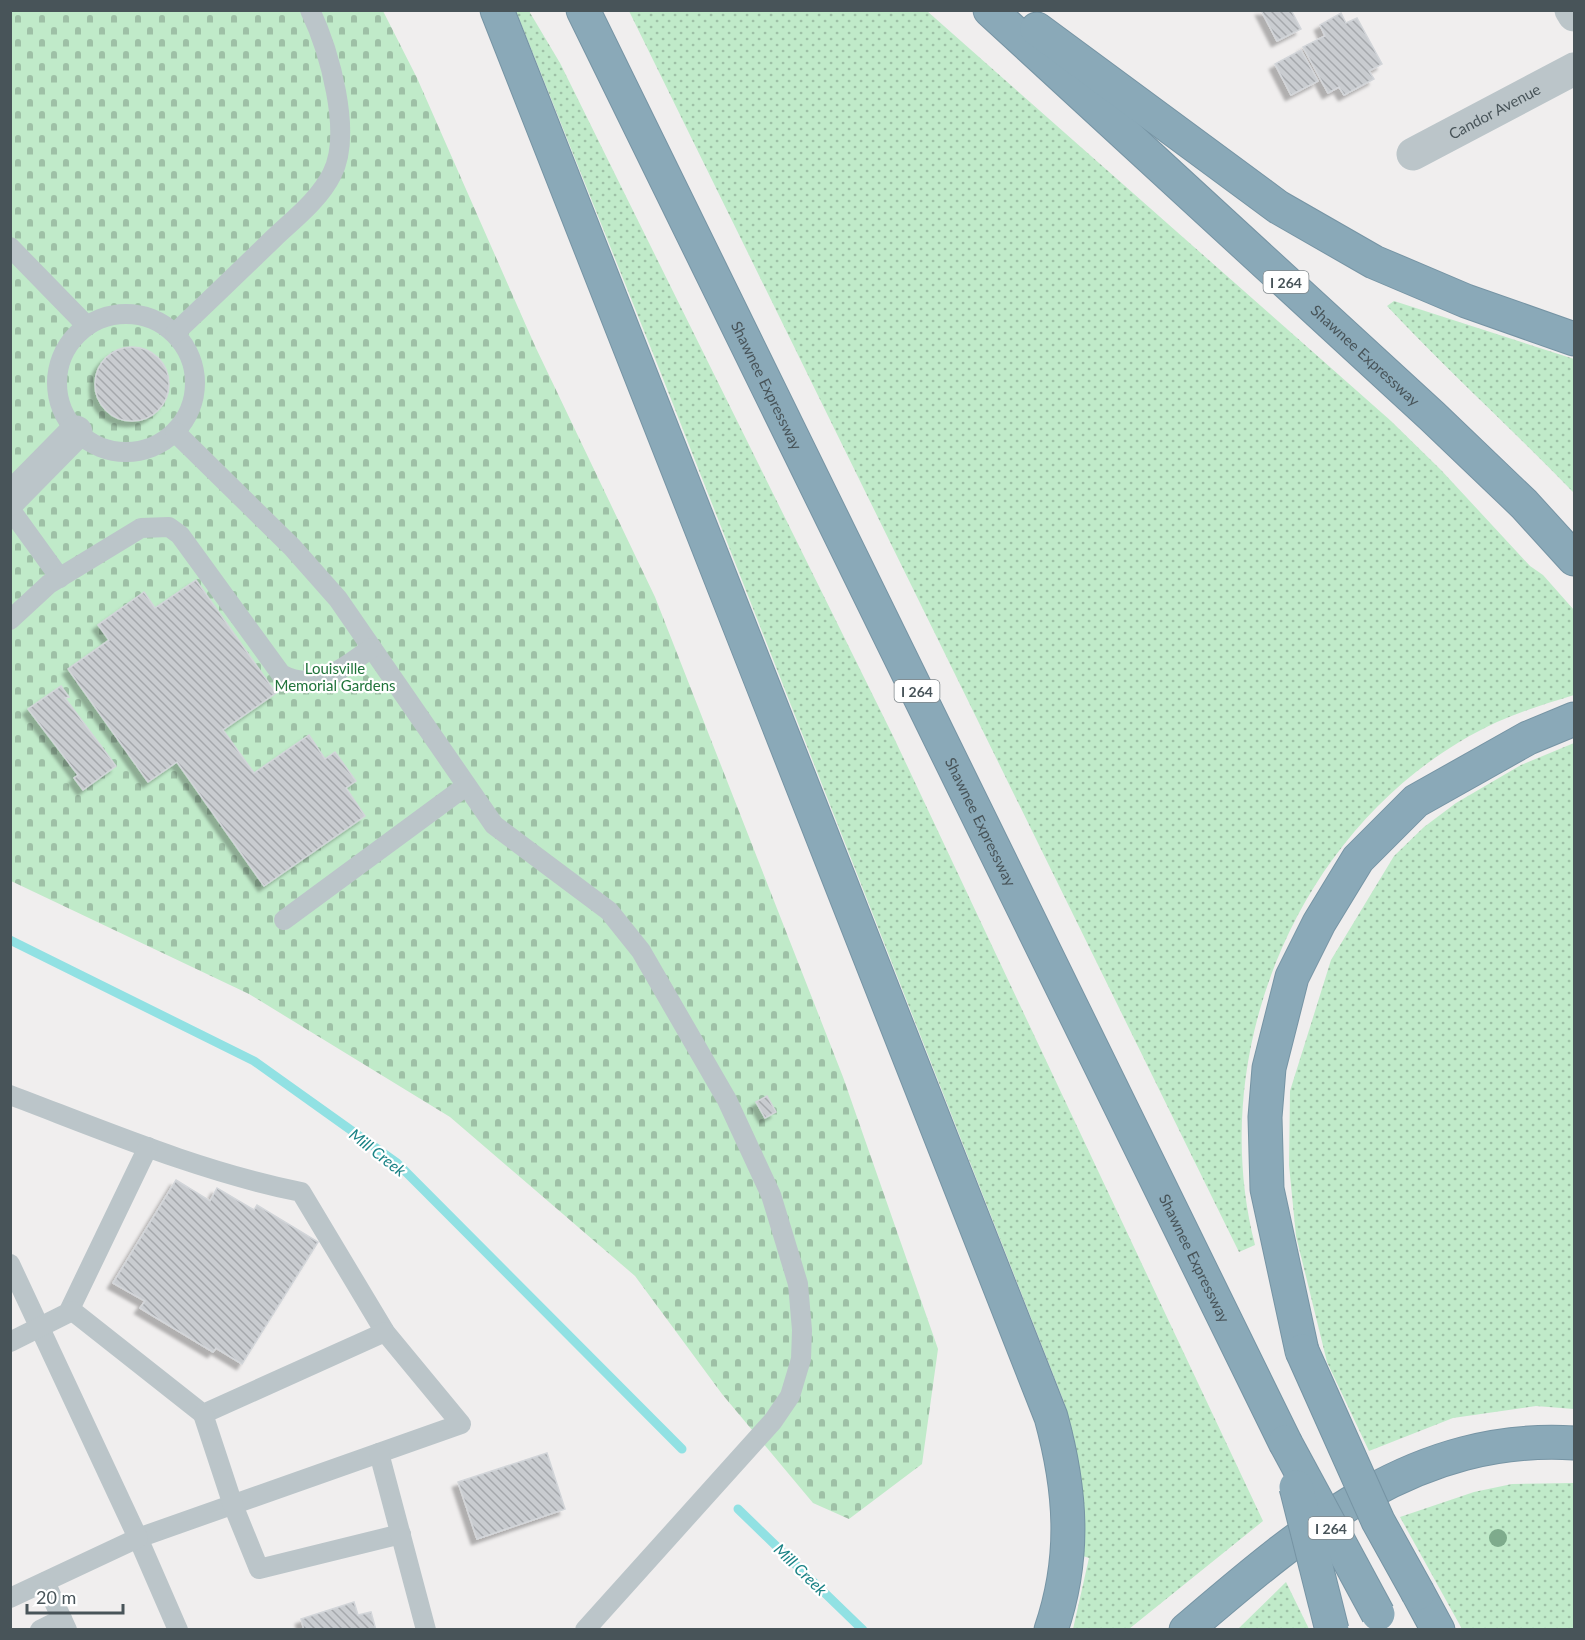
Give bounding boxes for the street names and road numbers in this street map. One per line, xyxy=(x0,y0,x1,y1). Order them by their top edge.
street label: Candor Avenue xyxy=(1446,79,1543,143)
road number: I 264 xyxy=(1264,271,1308,293)
street label: Shawnee Expressway xyxy=(1308,301,1424,410)
street label: Shawnee Expressway xyxy=(728,318,806,453)
road number: I 264 xyxy=(894,680,940,702)
street label: Shawnee Expressway xyxy=(942,754,1020,889)
street label: Shawnee Expressway xyxy=(1156,1191,1234,1326)
road number: I 264 xyxy=(1308,1517,1354,1539)

